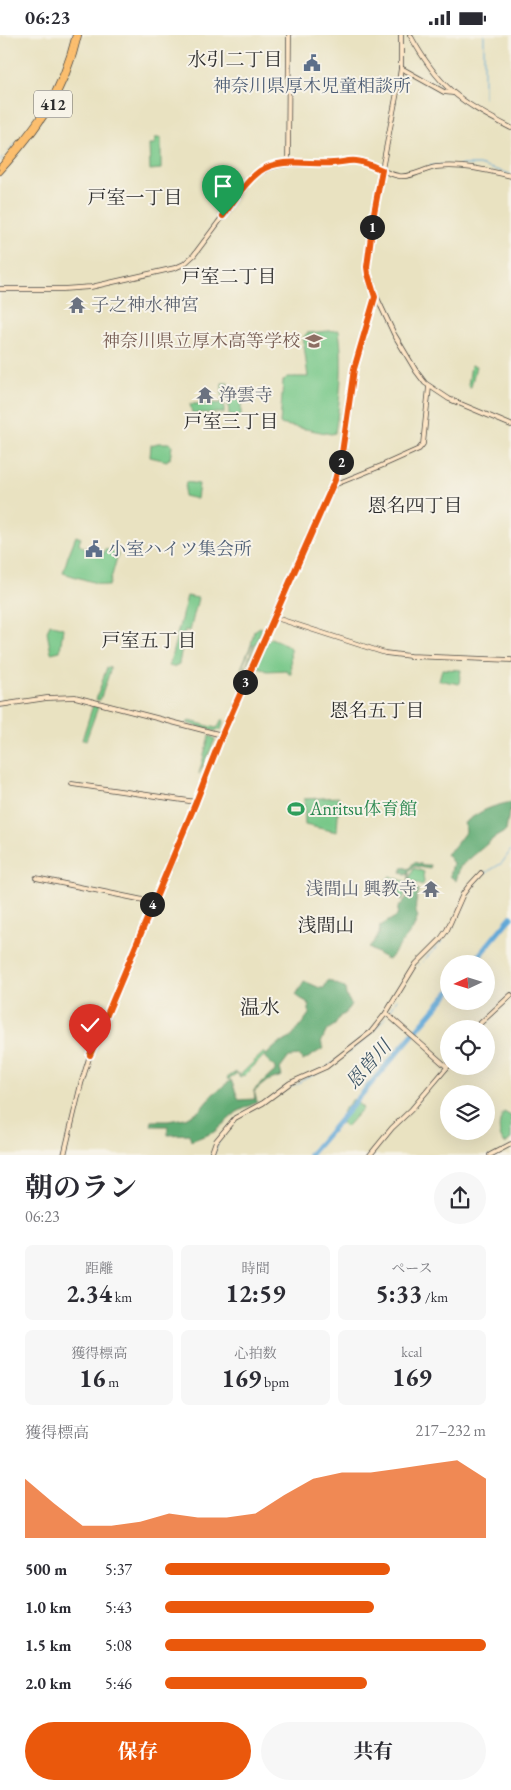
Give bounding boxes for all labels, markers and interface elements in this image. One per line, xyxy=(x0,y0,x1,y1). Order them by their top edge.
text: 06:23 xyxy=(25,5,71,30)
district label: 水引二丁目 xyxy=(187,47,283,72)
public building icon: 神奈川県厚木児童相談所 xyxy=(302,53,322,73)
place label: 神奈川県厚木児童相談所 xyxy=(213,74,411,97)
road number: 412 xyxy=(34,91,72,117)
pin xyxy=(202,165,244,216)
icon: arrive xyxy=(209,172,237,200)
district label: 戸室一丁目 xyxy=(87,185,183,210)
pin: 1 xyxy=(360,215,384,239)
text: 1 xyxy=(369,218,376,236)
district label: 戸室二丁目 xyxy=(181,264,277,289)
place label: 子之神水神宮 xyxy=(91,293,199,316)
temple icon: 子之神水神宮 xyxy=(67,295,87,315)
place label: 神奈川県立厚木高等学校 xyxy=(102,329,300,352)
school or university icon: 神奈川県立厚木高等学校 xyxy=(304,331,324,351)
place label: 浄雲寺 xyxy=(219,383,273,406)
temple icon: 浄雲寺 xyxy=(195,385,215,405)
district label: 戸室三丁目 xyxy=(183,409,279,434)
pin: 2 xyxy=(328,449,354,475)
text: 2 xyxy=(338,453,345,471)
district label: 恩名四丁目 xyxy=(367,493,463,518)
place label: 小室ハイツ集会所 xyxy=(108,537,252,560)
public building icon: 小室ハイツ集会所 xyxy=(84,539,104,559)
district label: 戸室五丁目 xyxy=(101,628,197,653)
pin: 3 xyxy=(232,669,258,695)
text: 3 xyxy=(242,673,249,691)
district label: 恩名五丁目 xyxy=(329,698,425,723)
place label: Anritsu体育館 xyxy=(309,797,417,820)
sports icon: Anritsu体育館 xyxy=(286,799,306,819)
place label: 浅間山 興教寺 xyxy=(305,877,417,900)
temple icon: 浅間山 興教寺 xyxy=(421,879,441,899)
pin: 4 xyxy=(140,891,164,917)
text: 4 xyxy=(149,895,156,913)
district label: 浅間山 xyxy=(297,913,355,938)
north arrow xyxy=(440,955,495,1010)
map controls xyxy=(440,955,495,1140)
district label: 温水 xyxy=(240,994,280,1020)
pin xyxy=(69,1004,111,1055)
icon: check xyxy=(76,1011,104,1039)
button: locate xyxy=(440,1020,495,1075)
water label: 恩曽川 xyxy=(340,1033,398,1094)
button: layers xyxy=(440,1085,495,1140)
text: 朝のラン xyxy=(25,1169,137,1205)
button: share xyxy=(434,1172,486,1224)
text: 06:23 xyxy=(25,1206,60,1227)
text: 距離 xyxy=(85,1259,113,1277)
text: 時間 xyxy=(241,1259,269,1277)
text: ペース xyxy=(391,1259,432,1277)
text: 2.34 xyxy=(66,1277,112,1309)
text: 12:59 xyxy=(226,1277,285,1309)
text: 5:33 xyxy=(376,1277,422,1309)
text: km xyxy=(112,1288,132,1306)
text: /km xyxy=(422,1288,448,1306)
text: kcal xyxy=(401,1343,422,1361)
text: 獲得標高 xyxy=(71,1344,127,1362)
text: 心拍数 xyxy=(234,1344,276,1362)
text: 169 xyxy=(392,1361,432,1393)
text: 16 xyxy=(79,1362,106,1394)
text: 169 xyxy=(222,1362,261,1394)
text: m xyxy=(106,1373,119,1391)
text: bpm xyxy=(261,1373,289,1391)
text: 217–232 m xyxy=(415,1420,486,1441)
text: 獲得標高 xyxy=(25,1422,89,1443)
text: 500 m xyxy=(25,1559,67,1580)
text: 5:37 xyxy=(105,1559,132,1580)
text: 1.0 km xyxy=(25,1597,71,1618)
text: 5:43 xyxy=(105,1597,132,1618)
text: 1.5 km xyxy=(25,1635,71,1656)
text: 5:08 xyxy=(105,1635,132,1656)
text: 2.0 km xyxy=(25,1673,71,1694)
text: 5:46 xyxy=(105,1673,132,1694)
button: 保存 xyxy=(25,1722,251,1780)
button: 共有 xyxy=(261,1722,486,1780)

